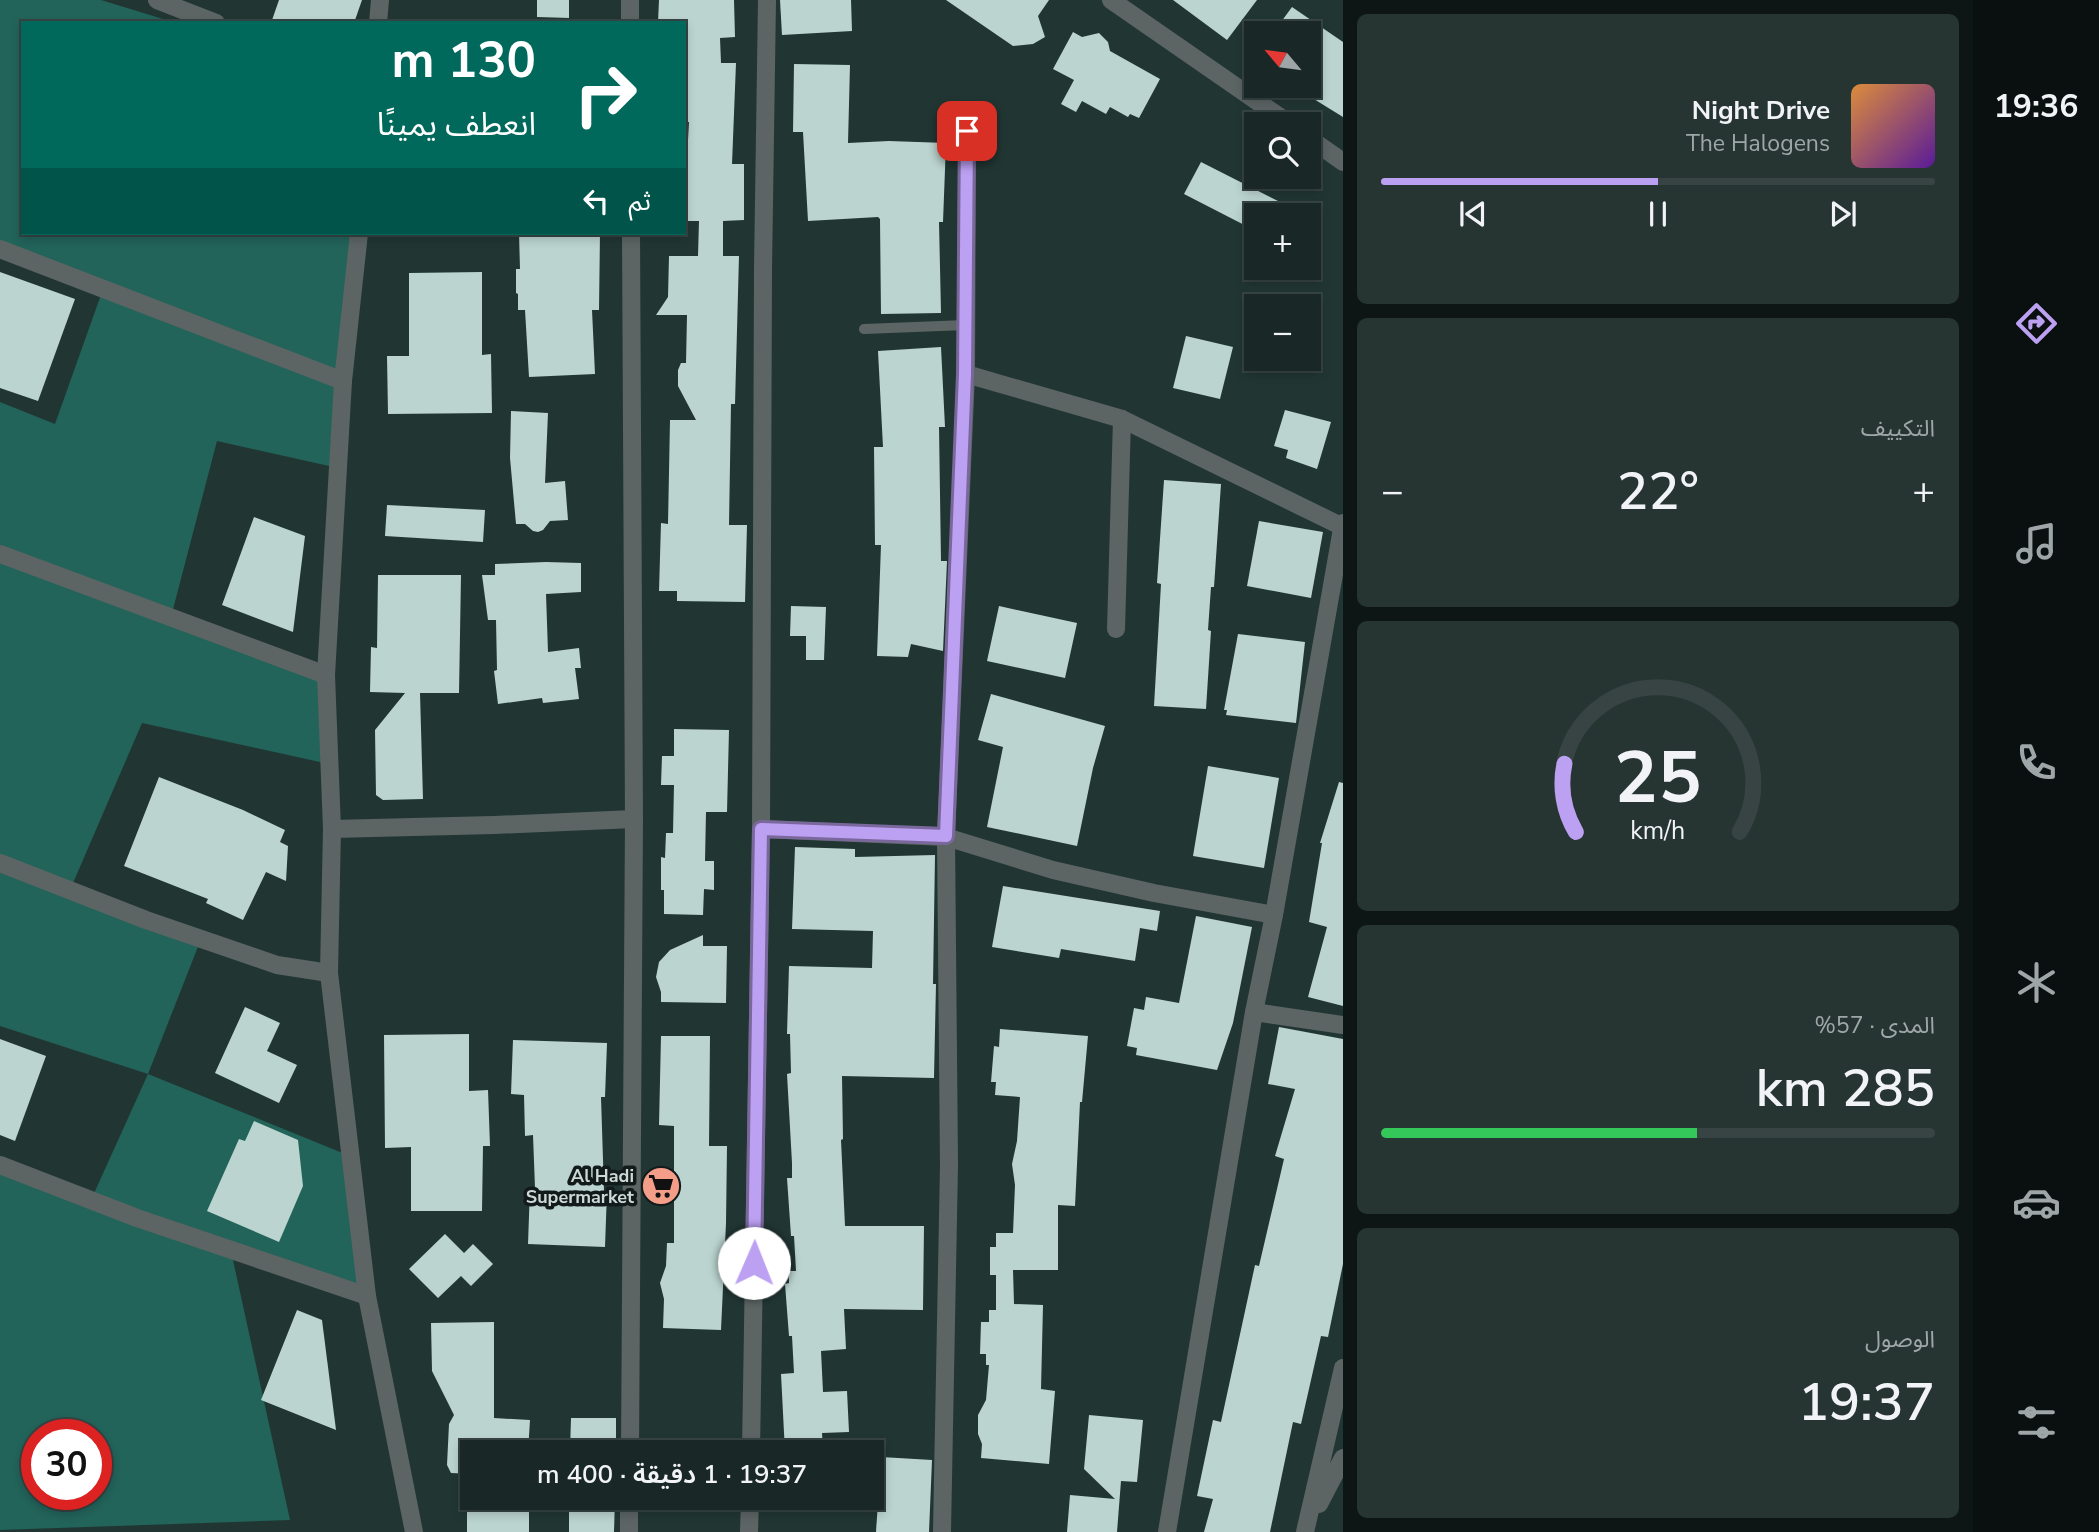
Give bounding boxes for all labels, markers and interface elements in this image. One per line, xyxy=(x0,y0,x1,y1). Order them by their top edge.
north arrow xyxy=(1244,21,1321,98)
map controls xyxy=(1244,21,1321,371)
text: 130 m xyxy=(392,27,536,94)
icon: right xyxy=(560,49,651,140)
text: 19:36 xyxy=(1994,85,2078,128)
text: Night Drive xyxy=(1692,93,1830,128)
pin xyxy=(937,101,997,161)
text: انعطف يمينًا xyxy=(377,103,536,146)
icon: arrive xyxy=(948,112,986,150)
button: search xyxy=(1244,112,1321,189)
text: The Halogens xyxy=(1686,128,1830,159)
icon: left xyxy=(577,182,615,220)
text: ثم xyxy=(629,184,651,219)
icon: previous xyxy=(1454,195,1492,233)
icon: pause xyxy=(1639,195,1677,233)
icon: next xyxy=(1824,195,1862,233)
button: + xyxy=(1244,203,1321,280)
button: − xyxy=(1244,294,1321,371)
icon: directions xyxy=(2012,299,2061,348)
text: التكييف xyxy=(1861,413,1935,444)
text: 22° xyxy=(1617,456,1699,527)
text: − xyxy=(1381,466,1404,517)
text: + xyxy=(1912,466,1935,517)
icon: music xyxy=(2012,519,2061,568)
text: 25 xyxy=(1614,728,1702,828)
icon: phone xyxy=(2012,738,2061,787)
text: km/h xyxy=(1630,814,1686,848)
icon: climate xyxy=(2012,958,2061,1007)
text: المدى · 57% xyxy=(1814,1010,1935,1041)
text: 285 km xyxy=(1756,1053,1935,1124)
place label: Al Hadi Supermarket xyxy=(526,1164,634,1209)
supermarket icon: Al Hadi Supermarket xyxy=(640,1165,682,1207)
icon: car xyxy=(2012,1178,2061,1227)
position arrow xyxy=(717,1226,791,1300)
text: الوصول xyxy=(1865,1324,1935,1355)
text: 19:37 xyxy=(1798,1367,1935,1438)
icon: filters xyxy=(2012,1398,2061,1447)
speed limit sign: 30 xyxy=(21,1419,112,1510)
text: 19:37 · 1 دقيقة · 400 m xyxy=(537,1457,807,1492)

